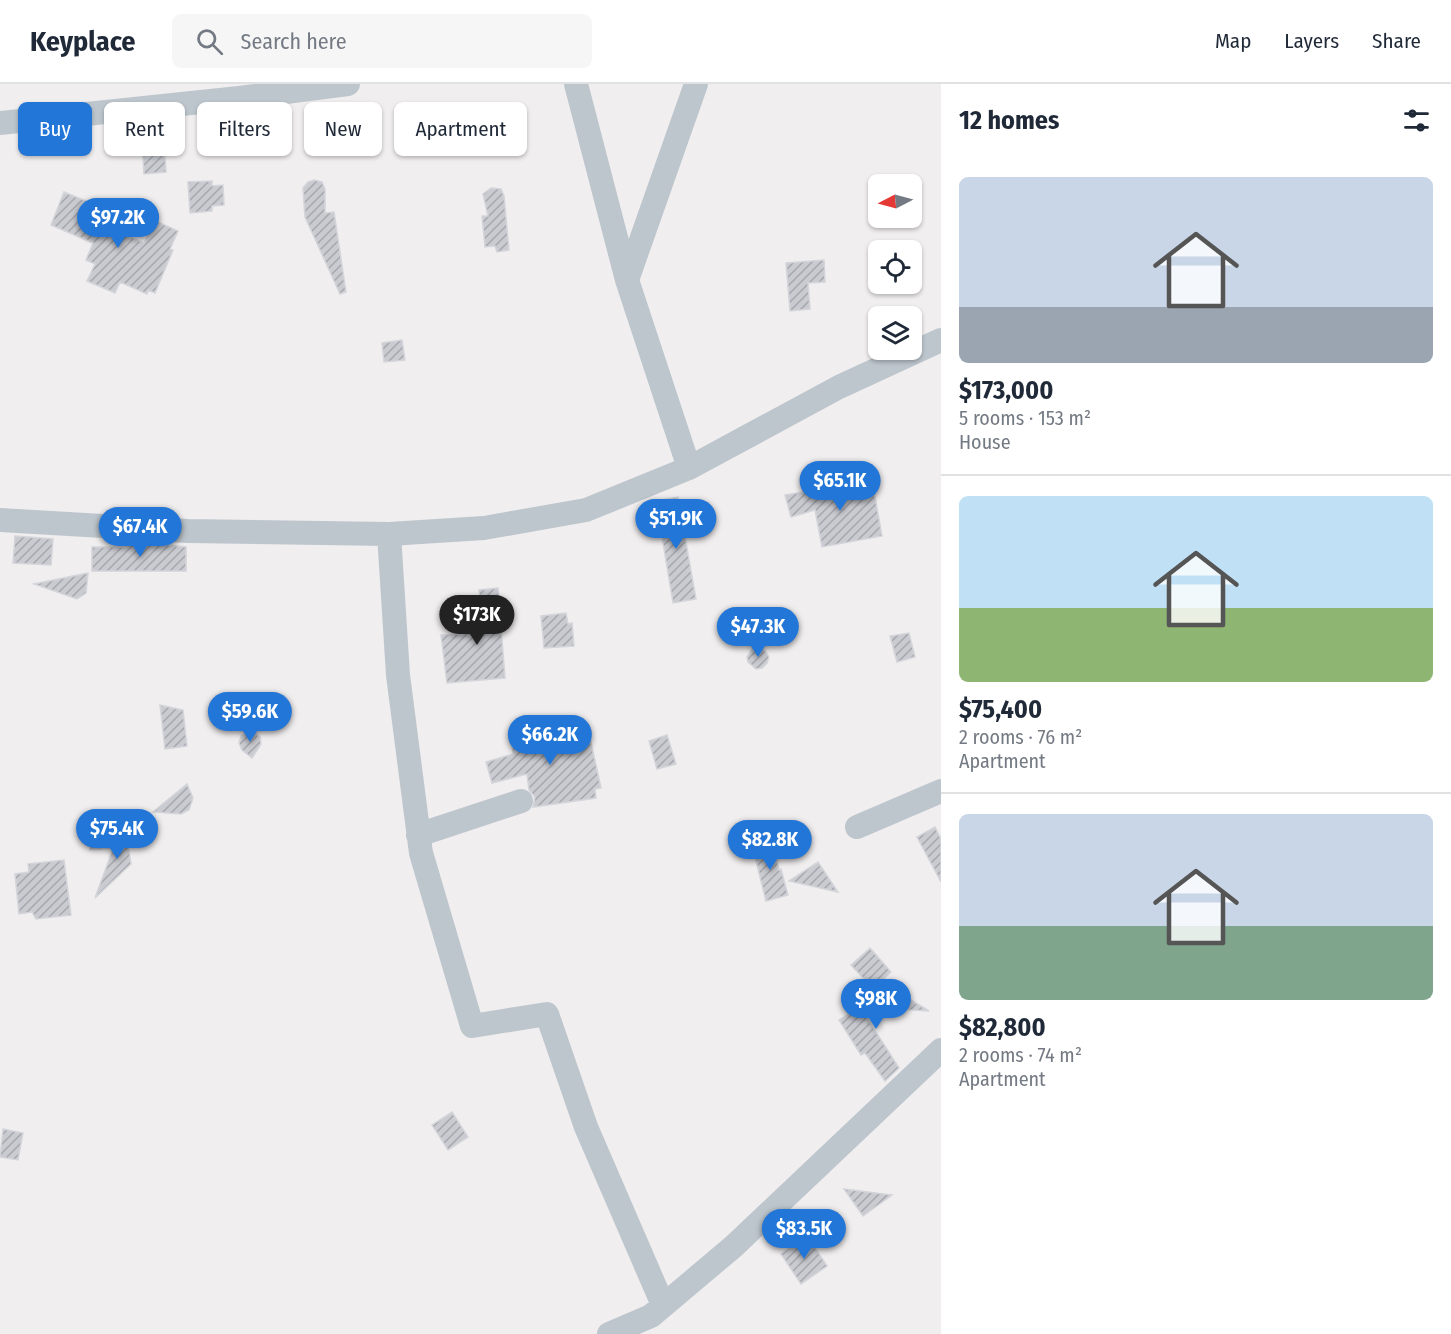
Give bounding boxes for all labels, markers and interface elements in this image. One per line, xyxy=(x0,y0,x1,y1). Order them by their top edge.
search box xyxy=(172,14,592,68)
text: Keyplace xyxy=(30,25,136,58)
icon: search xyxy=(193,25,226,58)
text: Search here xyxy=(241,28,347,55)
text: Map xyxy=(1215,28,1251,54)
text: Layers xyxy=(1284,28,1339,54)
text: Share xyxy=(1372,28,1421,54)
chip: Buy xyxy=(18,102,92,156)
chip: Rent xyxy=(104,102,185,156)
chip: Filters xyxy=(197,102,292,156)
chip: New xyxy=(304,102,382,156)
chip: Apartment xyxy=(394,102,527,156)
icon: filters xyxy=(1400,104,1433,137)
text: 12 homes xyxy=(959,105,1059,136)
north arrow xyxy=(868,174,922,228)
map controls xyxy=(868,174,922,360)
pin: $97.2K xyxy=(69,198,167,249)
text: $97.2K xyxy=(91,205,145,229)
icon: home xyxy=(1142,216,1250,324)
button: locate xyxy=(868,240,922,294)
button: layers xyxy=(868,306,922,360)
text: $173,000 xyxy=(959,375,1053,406)
text: 5 rooms · 153 m² xyxy=(959,406,1091,430)
text: House xyxy=(959,430,1011,454)
pin: $65.1K xyxy=(791,461,889,512)
text: $65.1K xyxy=(814,468,866,492)
pin: $51.9K xyxy=(627,499,725,550)
text: $51.9K xyxy=(649,506,703,530)
pin: $67.4K xyxy=(91,507,189,558)
text: $67.4K xyxy=(113,514,167,538)
icon: home xyxy=(1142,535,1250,643)
pin: $173K xyxy=(435,595,519,646)
text: $173K xyxy=(453,602,501,626)
pin: $47.3K xyxy=(709,607,807,658)
text: $47.3K xyxy=(731,614,785,638)
pin: $59.6K xyxy=(201,692,299,743)
text: $75,400 xyxy=(959,694,1042,725)
text: $59.6K xyxy=(222,699,278,723)
pin: $66.2K xyxy=(501,715,599,766)
text: $66.2K xyxy=(522,722,578,746)
text: 2 rooms · 76 m² xyxy=(959,725,1082,749)
text: Apartment xyxy=(959,749,1046,773)
pin: $75.4K xyxy=(68,809,166,860)
text: $75.4K xyxy=(90,816,144,840)
pin: $82.8K xyxy=(721,820,819,871)
text: $82.8K xyxy=(742,827,798,851)
icon: home xyxy=(1142,853,1250,961)
pin: $98K xyxy=(840,979,912,1030)
text: $98K xyxy=(855,986,897,1010)
text: $82,800 xyxy=(959,1012,1046,1043)
text: 2 rooms · 74 m² xyxy=(959,1043,1082,1067)
text: Apartment xyxy=(959,1067,1046,1091)
pin: $83.5K xyxy=(755,1209,853,1260)
text: $83.5K xyxy=(776,1216,832,1240)

